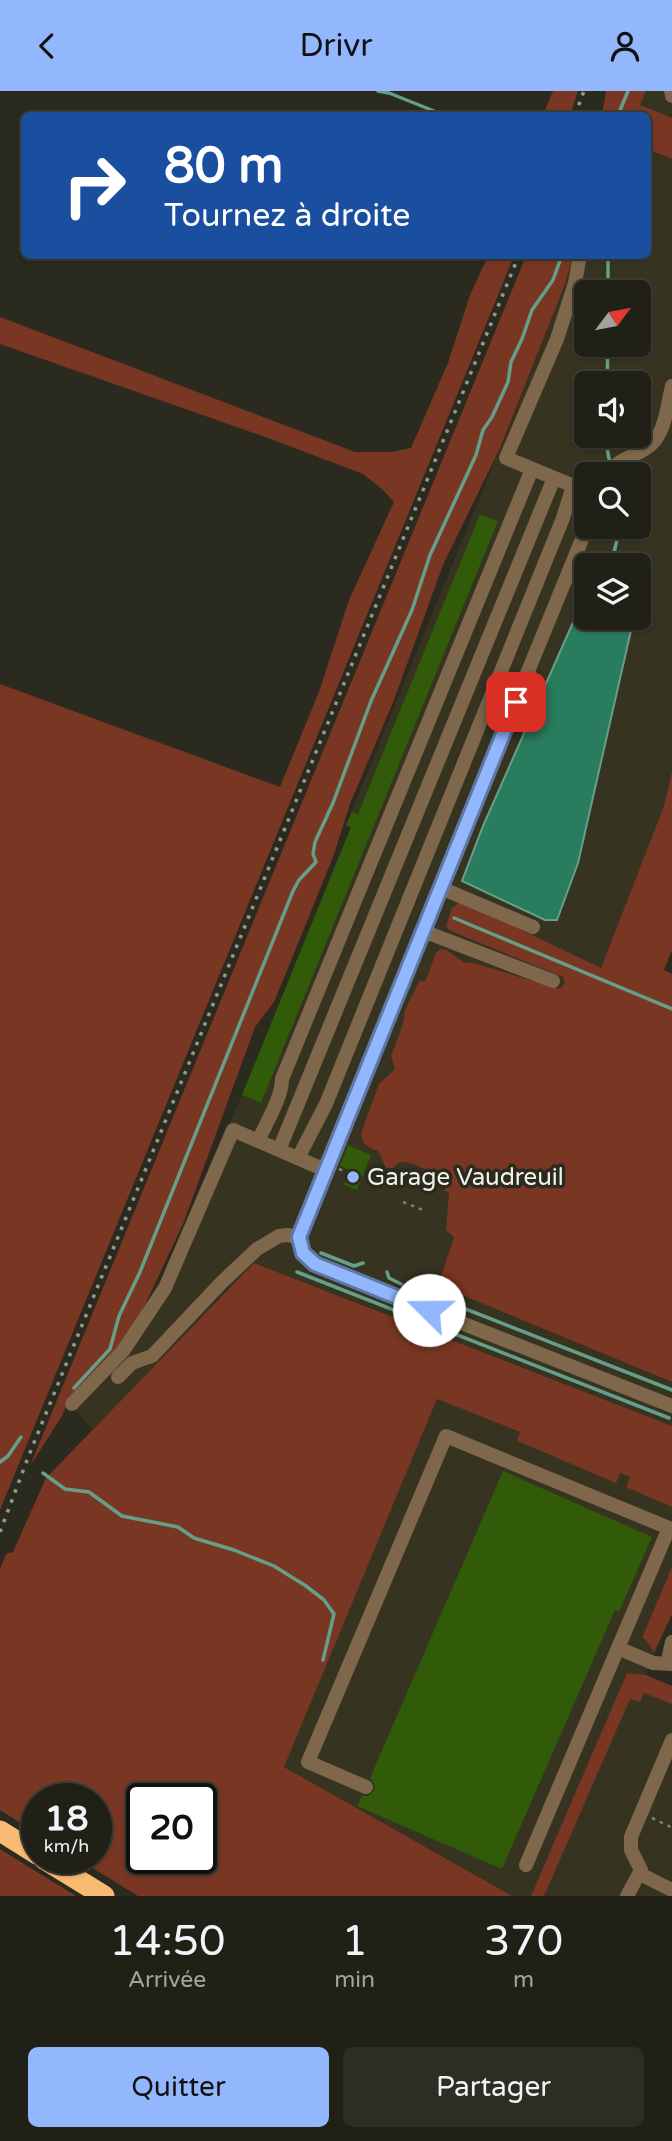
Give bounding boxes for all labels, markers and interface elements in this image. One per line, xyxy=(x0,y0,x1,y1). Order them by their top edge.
icon: back xyxy=(28,27,66,65)
text: Drivr xyxy=(299,27,373,65)
icon: person xyxy=(606,27,644,65)
text: 80 m xyxy=(164,137,283,196)
icon: right xyxy=(49,140,140,231)
text: Tournez à droite xyxy=(164,197,410,235)
north arrow xyxy=(574,280,651,357)
map controls xyxy=(574,280,651,630)
button: sound xyxy=(574,371,651,448)
button: search xyxy=(574,462,651,539)
button: layers xyxy=(574,553,651,630)
pin xyxy=(486,672,546,732)
icon: arrive xyxy=(497,683,535,721)
place label: Garage Vaudreuil xyxy=(367,1163,564,1192)
marker: Garage Vaudreuil xyxy=(345,1169,361,1185)
position arrow xyxy=(392,1273,466,1347)
speed limit sign: 20 xyxy=(126,1783,217,1874)
text: 18 xyxy=(45,1798,88,1840)
text: km/h xyxy=(44,1835,89,1857)
text: 14:50 xyxy=(109,1916,225,1967)
text: 1 xyxy=(341,1916,368,1967)
text: 370 xyxy=(484,1916,563,1967)
text: Arrivée xyxy=(128,1966,206,1994)
text: min xyxy=(334,1966,375,1994)
text: m xyxy=(513,1966,534,1994)
button: Quitter xyxy=(28,2047,329,2127)
button: Partager xyxy=(343,2047,644,2127)

